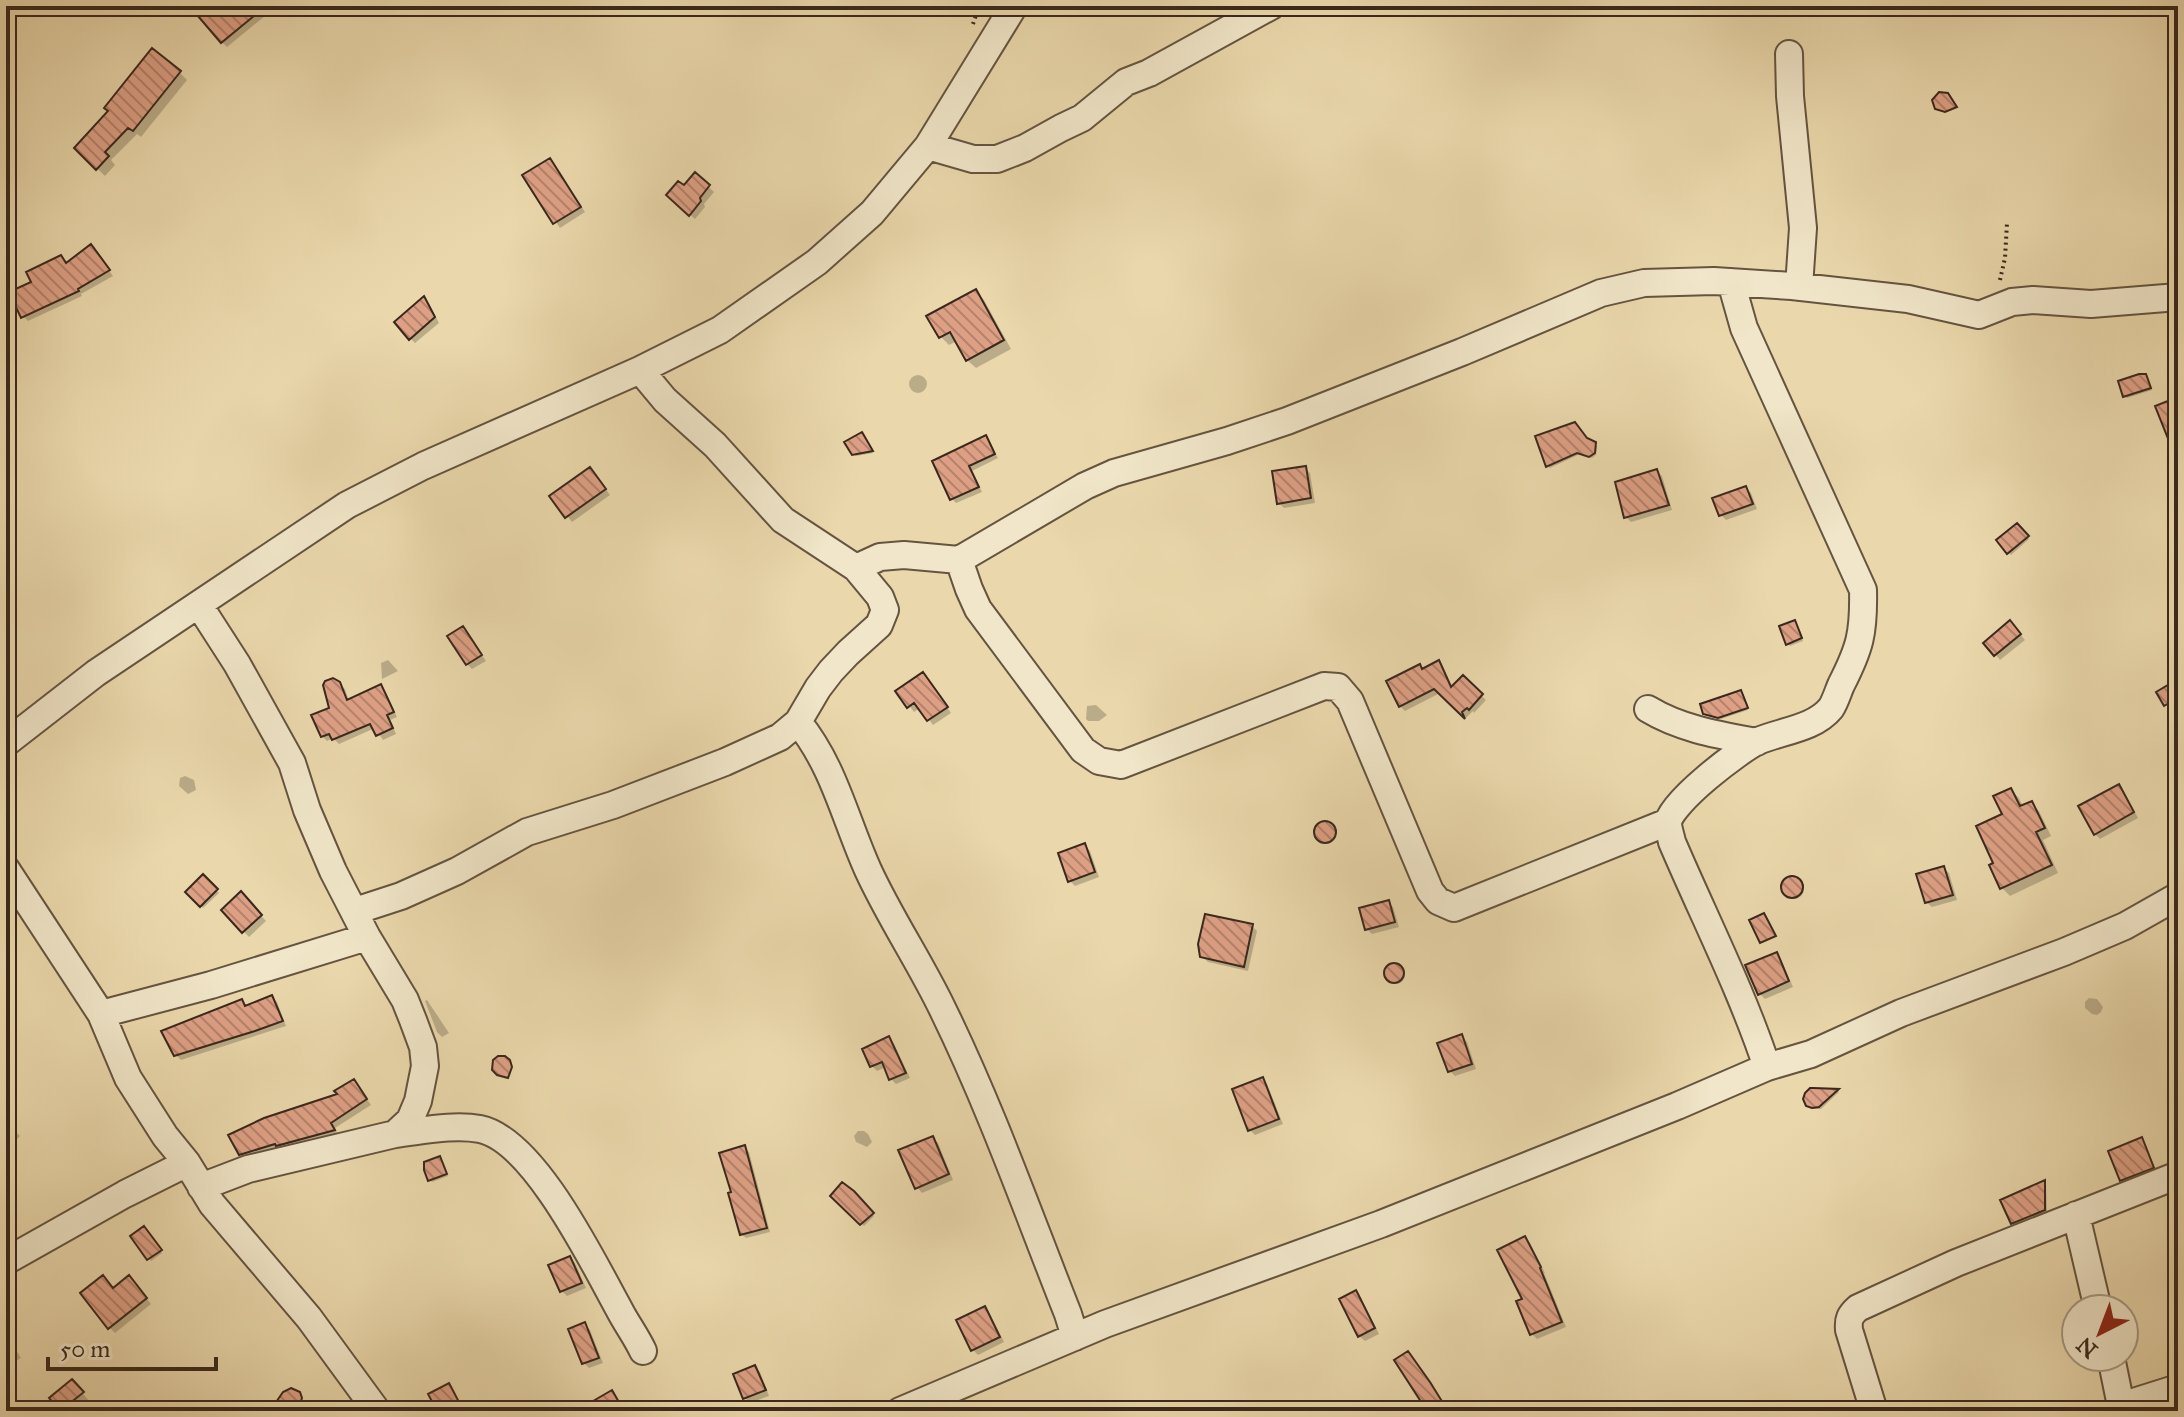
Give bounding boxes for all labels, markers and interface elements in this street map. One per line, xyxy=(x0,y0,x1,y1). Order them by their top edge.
north arrow xyxy=(2060,1293,2140,1373)
scale bar xyxy=(48,1321,216,1371)
text: N xyxy=(2071,1331,2103,1364)
text: 50 m xyxy=(60,1334,110,1364)

